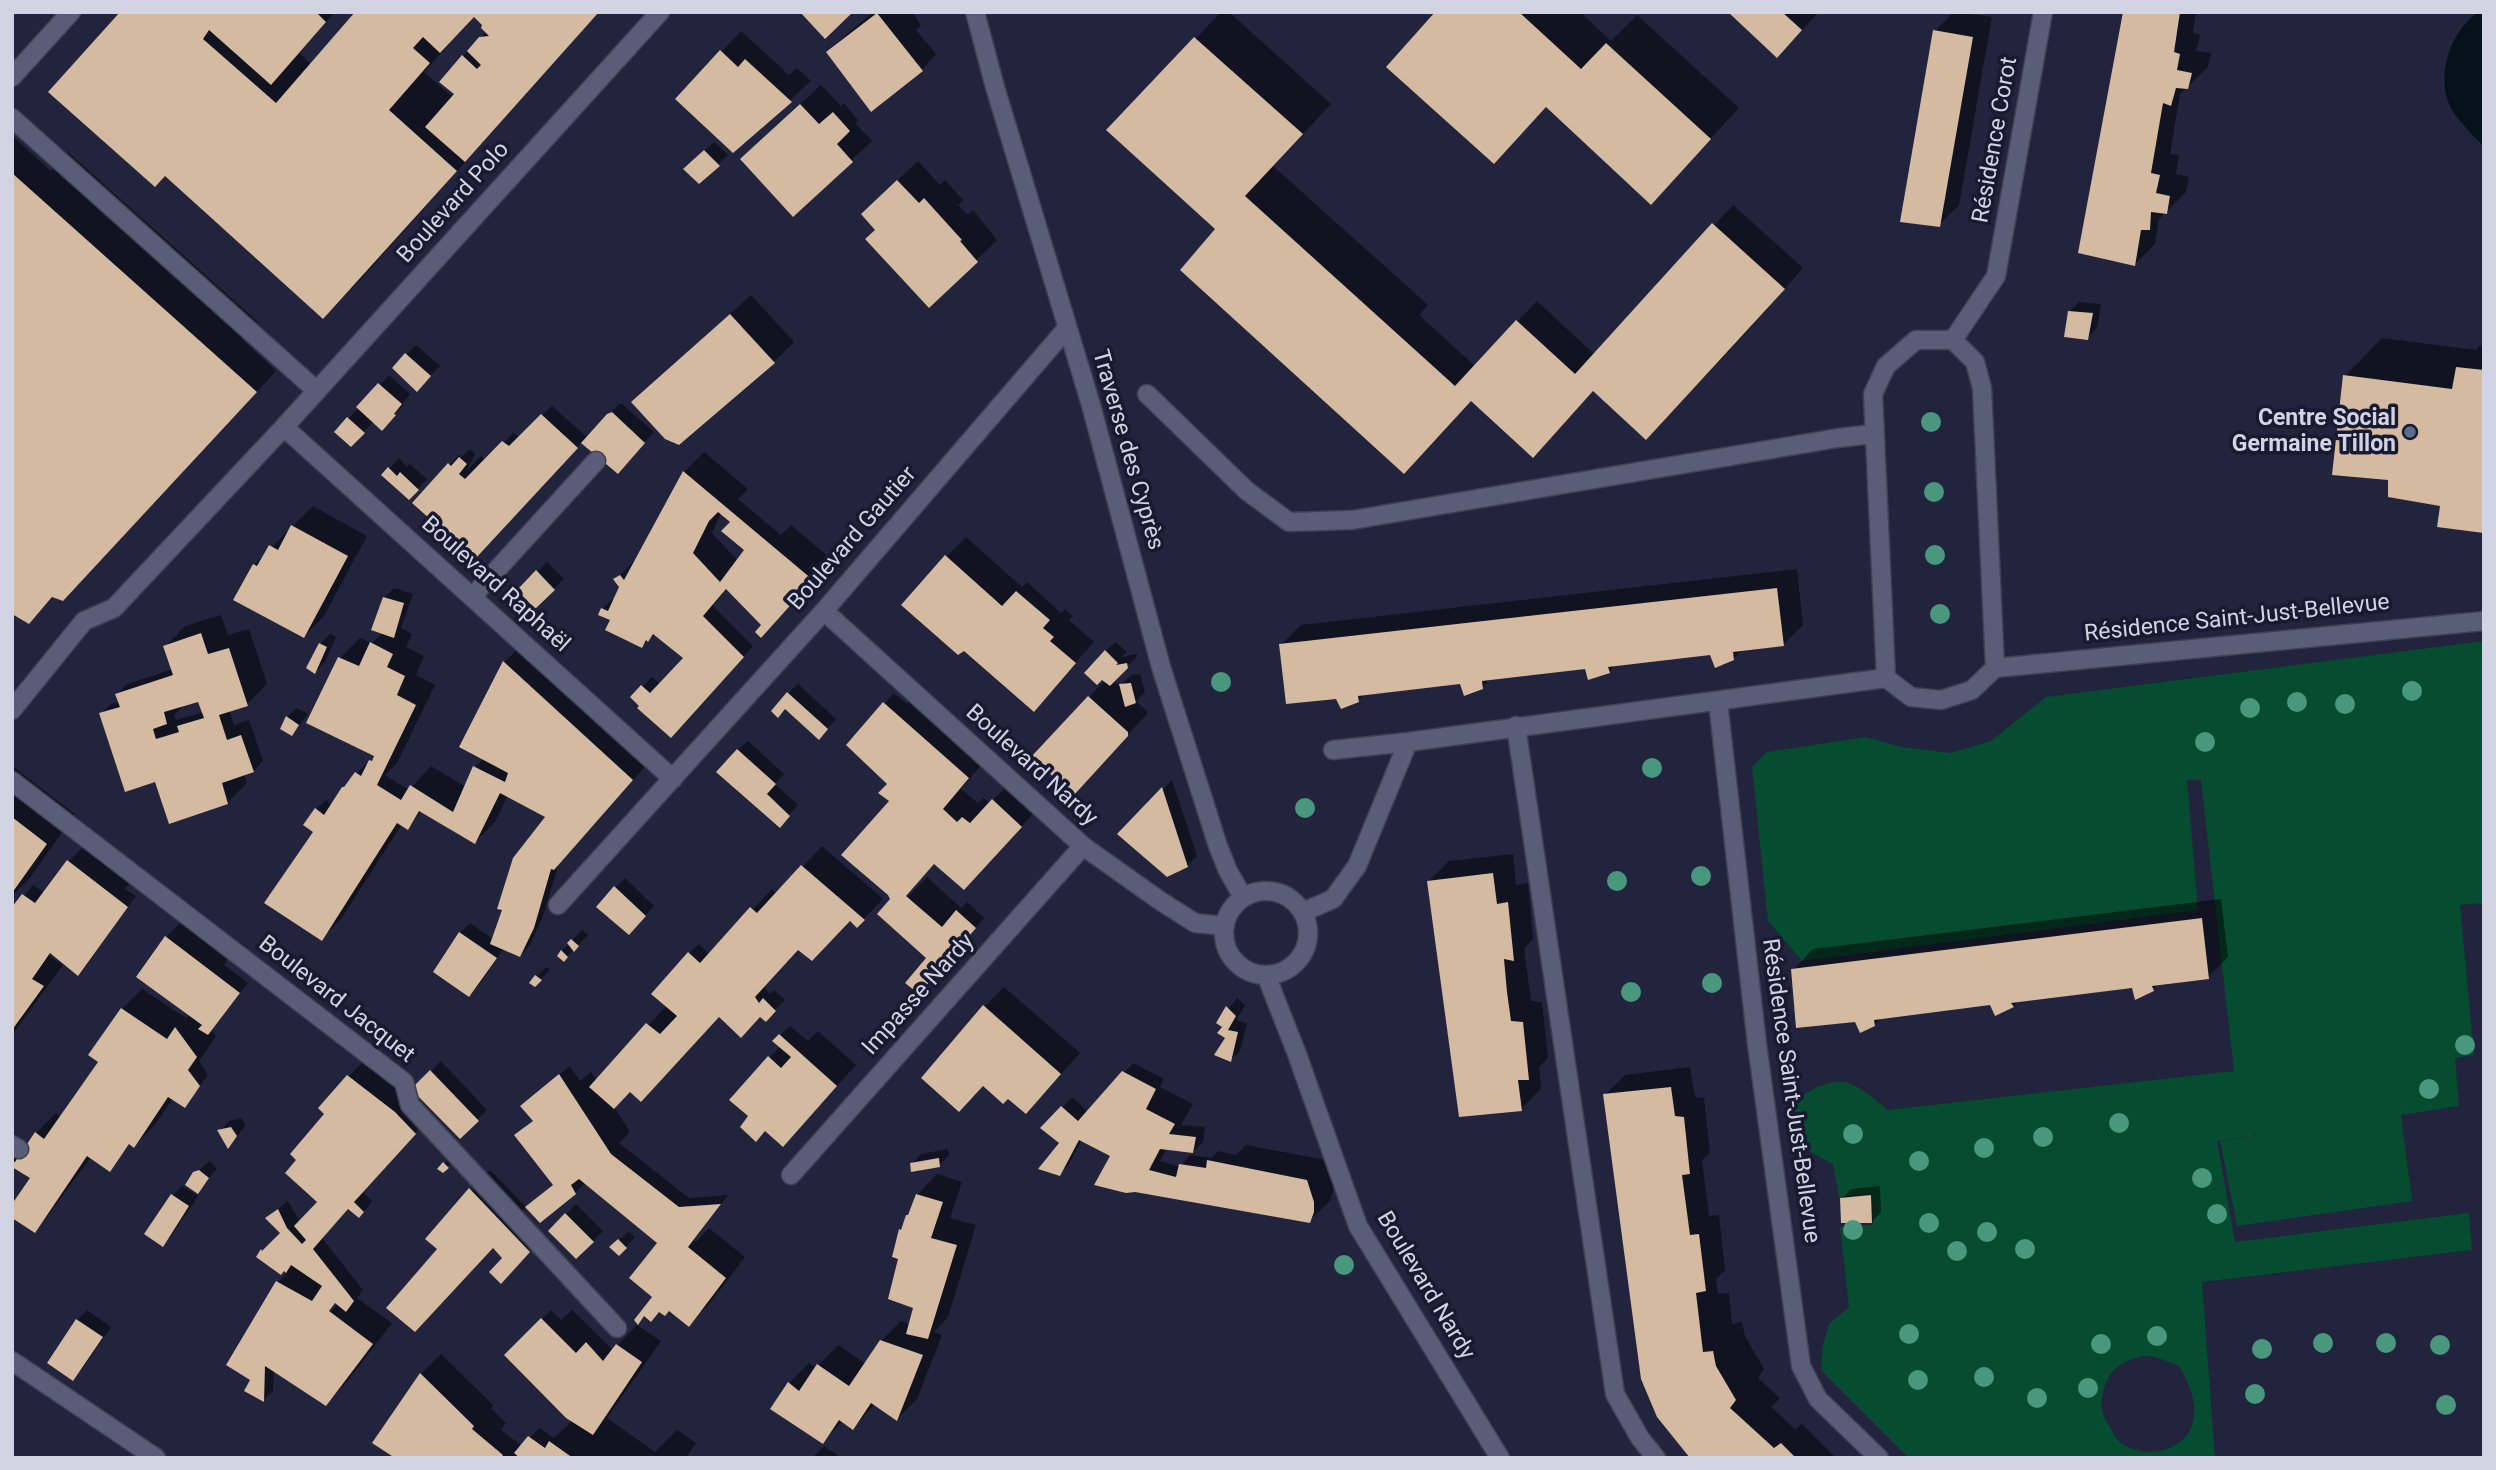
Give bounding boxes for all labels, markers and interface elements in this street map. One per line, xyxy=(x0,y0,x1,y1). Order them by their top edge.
street label: Résidence Corot xyxy=(1968,55,2024,225)
street label: Boulevard Polo xyxy=(392,137,516,269)
street label: Traverse des Cyprès xyxy=(1085,347,1169,553)
place label: Centre Social Germaine Tillon xyxy=(2232,405,2396,459)
marker: Centre Social Germaine Tillon xyxy=(2402,424,2418,440)
street label: Boulevard Gautier xyxy=(783,461,923,617)
street label: Boulevard Raphaël xyxy=(415,511,575,659)
street label: Résidence Saint-Just-Bellevue xyxy=(2083,589,2391,649)
street label: Boulevard Nardy xyxy=(959,700,1103,832)
street label: Impasse Nardy xyxy=(857,929,981,1061)
street label: Boulevard Jacquet xyxy=(253,931,419,1069)
street label: Résidence Saint-Just-Bellevue xyxy=(1755,937,1825,1245)
street label: Boulevard Nardy xyxy=(1370,1207,1480,1365)

